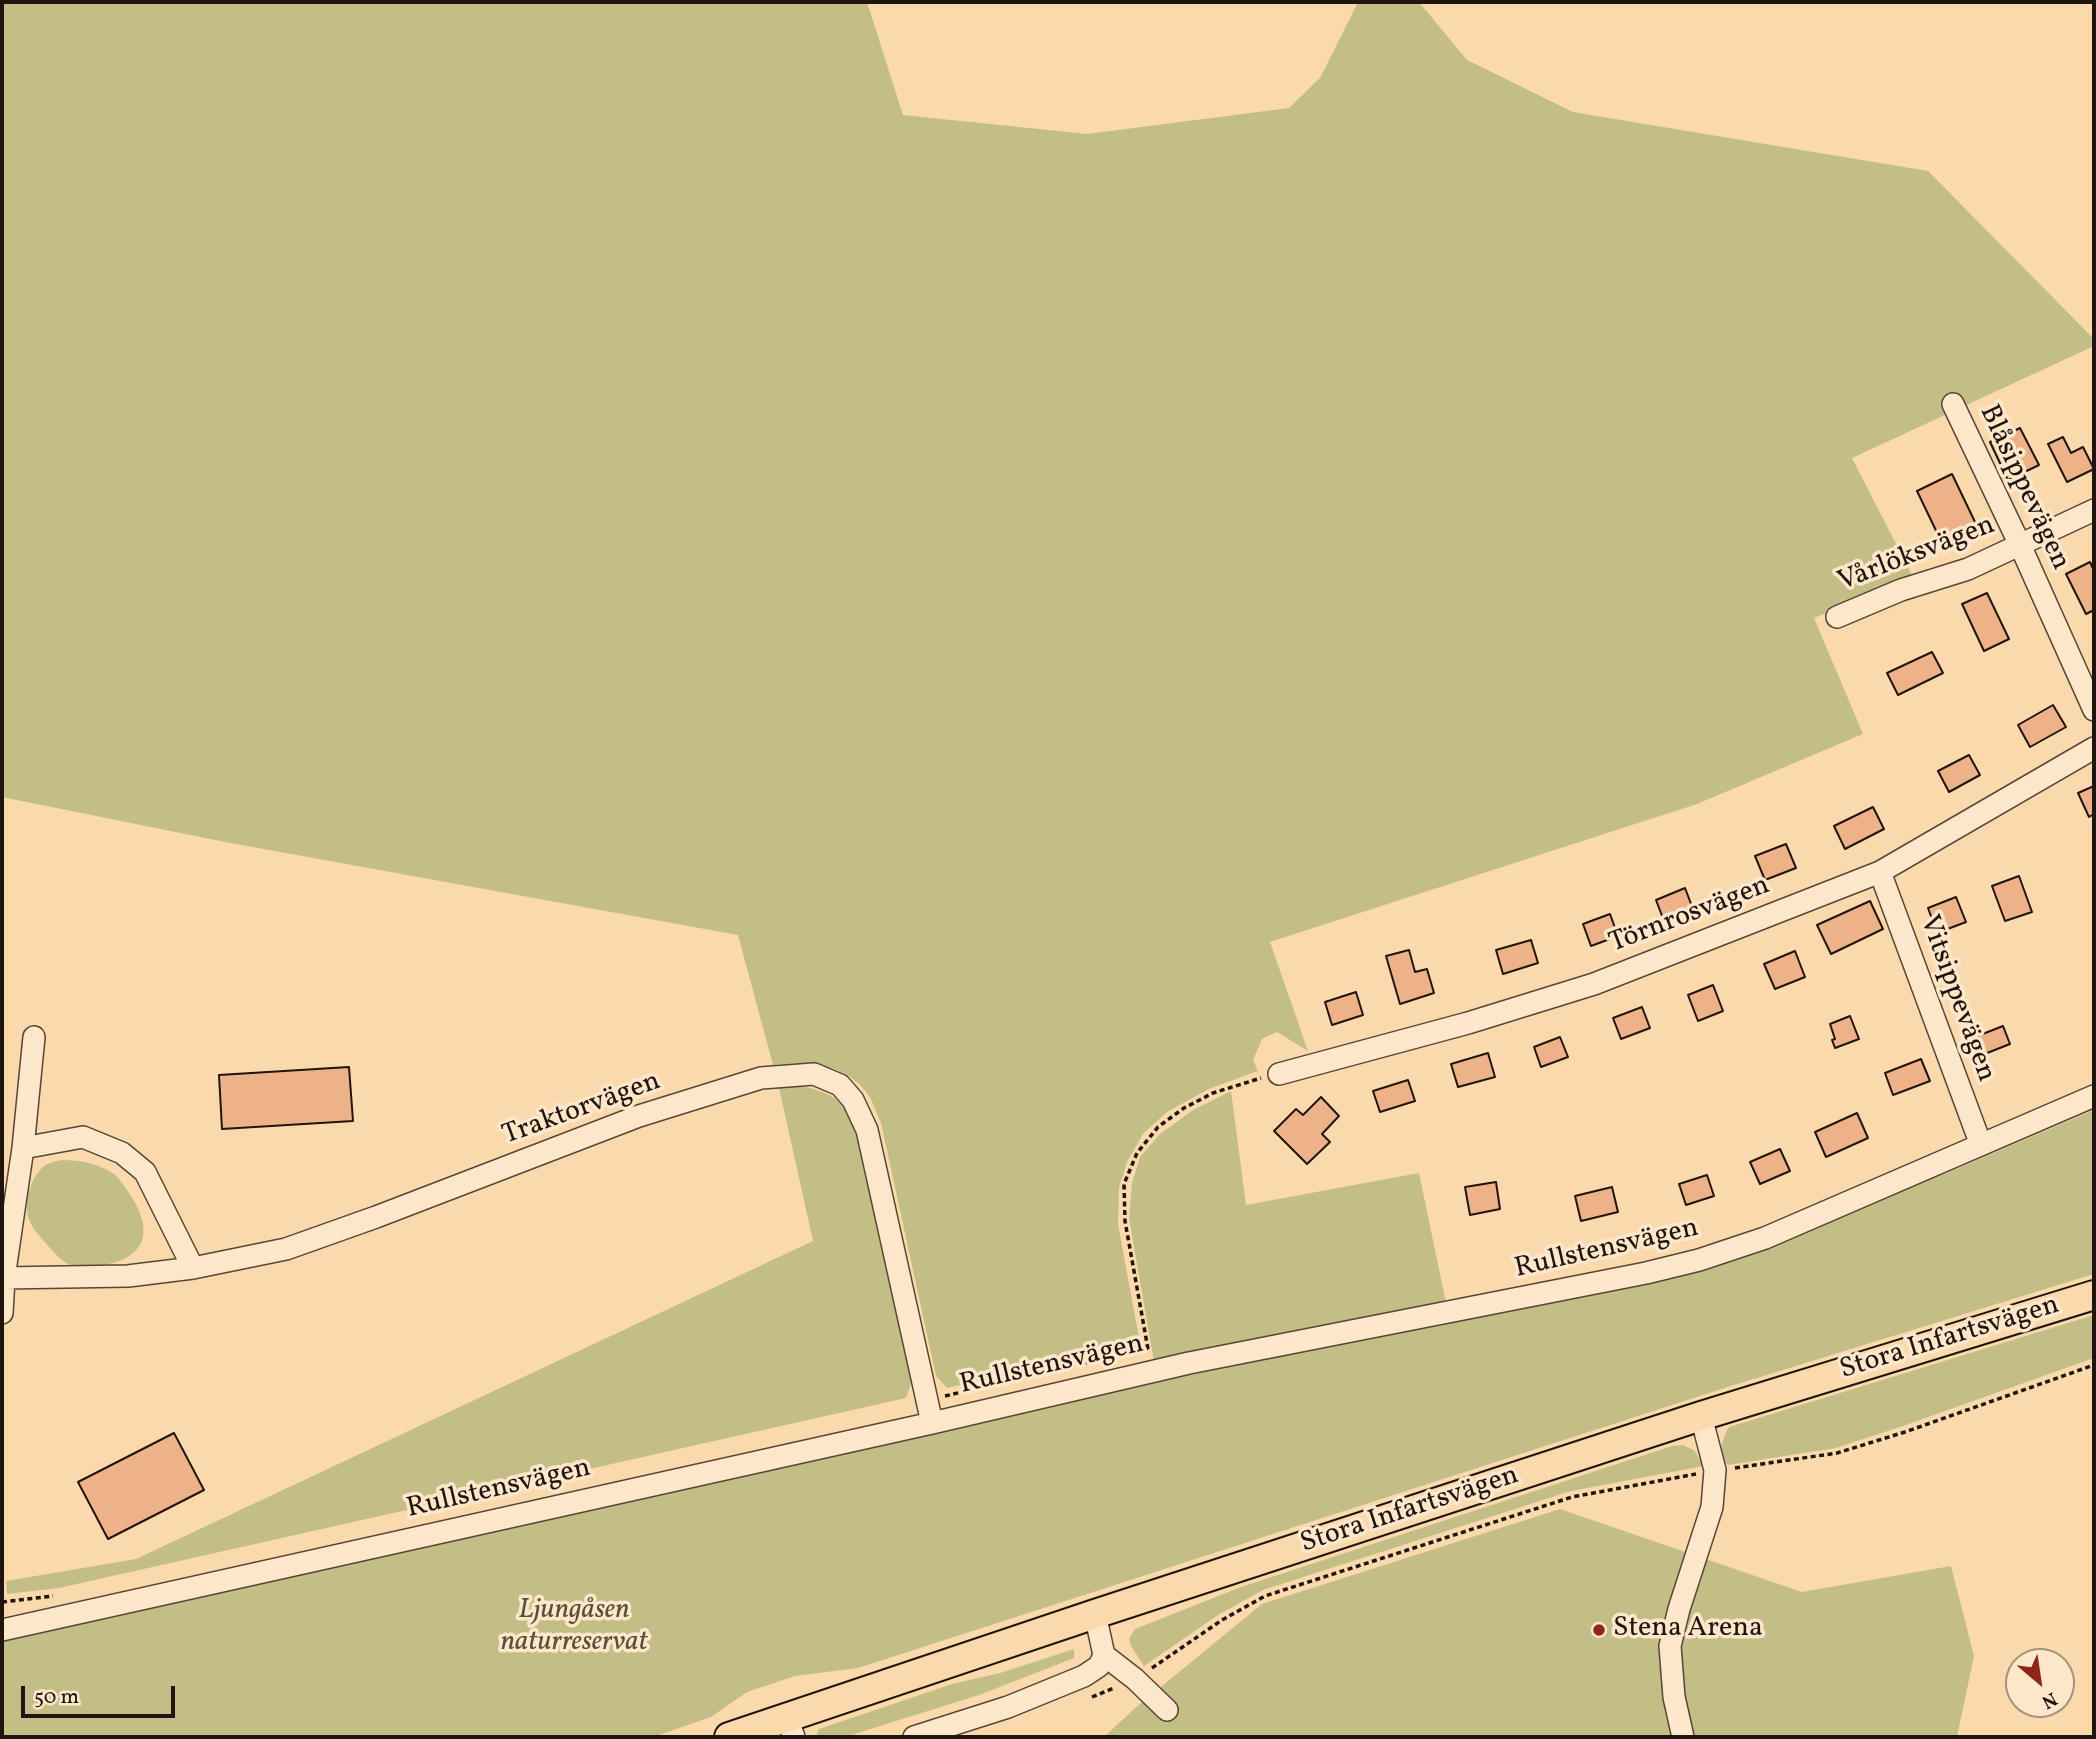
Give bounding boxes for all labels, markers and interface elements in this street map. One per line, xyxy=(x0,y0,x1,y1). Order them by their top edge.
street label: Blåsippevägen xyxy=(1970,400,2076,576)
street label: Vårlöksvägen xyxy=(1834,510,2000,600)
street label: Törnrosvägen xyxy=(1605,870,1775,962)
street label: Vitsippevägen xyxy=(1910,911,2002,1087)
street label: Traktorvägen xyxy=(499,1066,665,1154)
street label: Rullstensvägen xyxy=(1512,1213,1702,1287)
street label: Stora Infartsvägen xyxy=(1836,1290,2064,1388)
street label: Rullstensvägen xyxy=(957,1329,1147,1403)
street label: Rullstensvägen xyxy=(404,1453,594,1527)
street label: Stora Infartsvägen xyxy=(1297,1460,1523,1562)
park label: Ljungåsen naturreservat xyxy=(500,1595,648,1661)
place label: Stena Arena xyxy=(1613,1613,1763,1647)
marker: Stena Arena xyxy=(1591,1622,1607,1638)
north arrow xyxy=(2005,1648,2075,1718)
scale bar xyxy=(24,1672,178,1716)
text: 50 m xyxy=(34,1683,79,1712)
text: N xyxy=(2037,1685,2062,1714)

